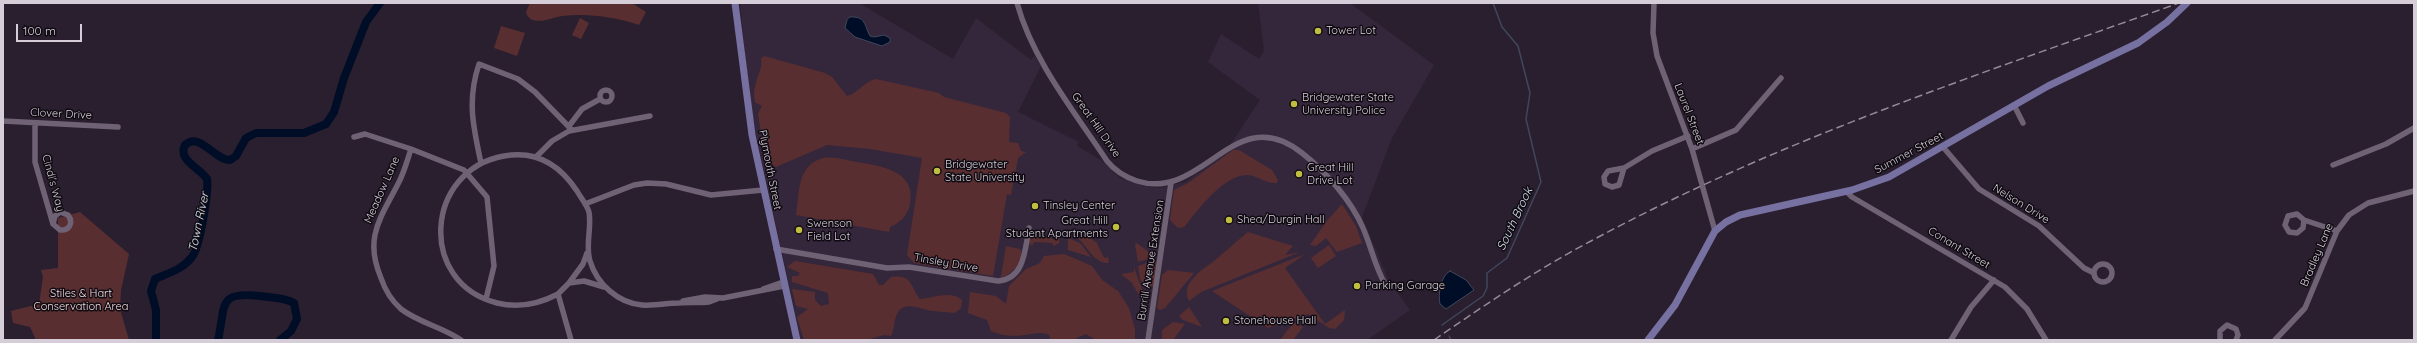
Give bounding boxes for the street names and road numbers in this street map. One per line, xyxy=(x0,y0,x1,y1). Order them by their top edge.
street label: Laurel Street xyxy=(1671,82,1707,146)
street label: Great Hill Drive xyxy=(1069,90,1123,160)
street label: Clover Drive xyxy=(30,106,92,122)
street label: Plymouth Street xyxy=(756,129,784,211)
street label: Summer Street xyxy=(1872,129,1946,177)
street label: Cindi's Way xyxy=(39,153,67,213)
street label: Meadow Lane xyxy=(361,155,403,225)
street label: Nelson Drive xyxy=(1990,181,2052,227)
street label: Burrill Avenue Extension xyxy=(1135,199,1167,321)
street label: Bradley Lane xyxy=(2298,221,2336,289)
street label: Conant Street xyxy=(1926,224,1992,272)
street label: Tinsley Drive xyxy=(913,251,979,275)

